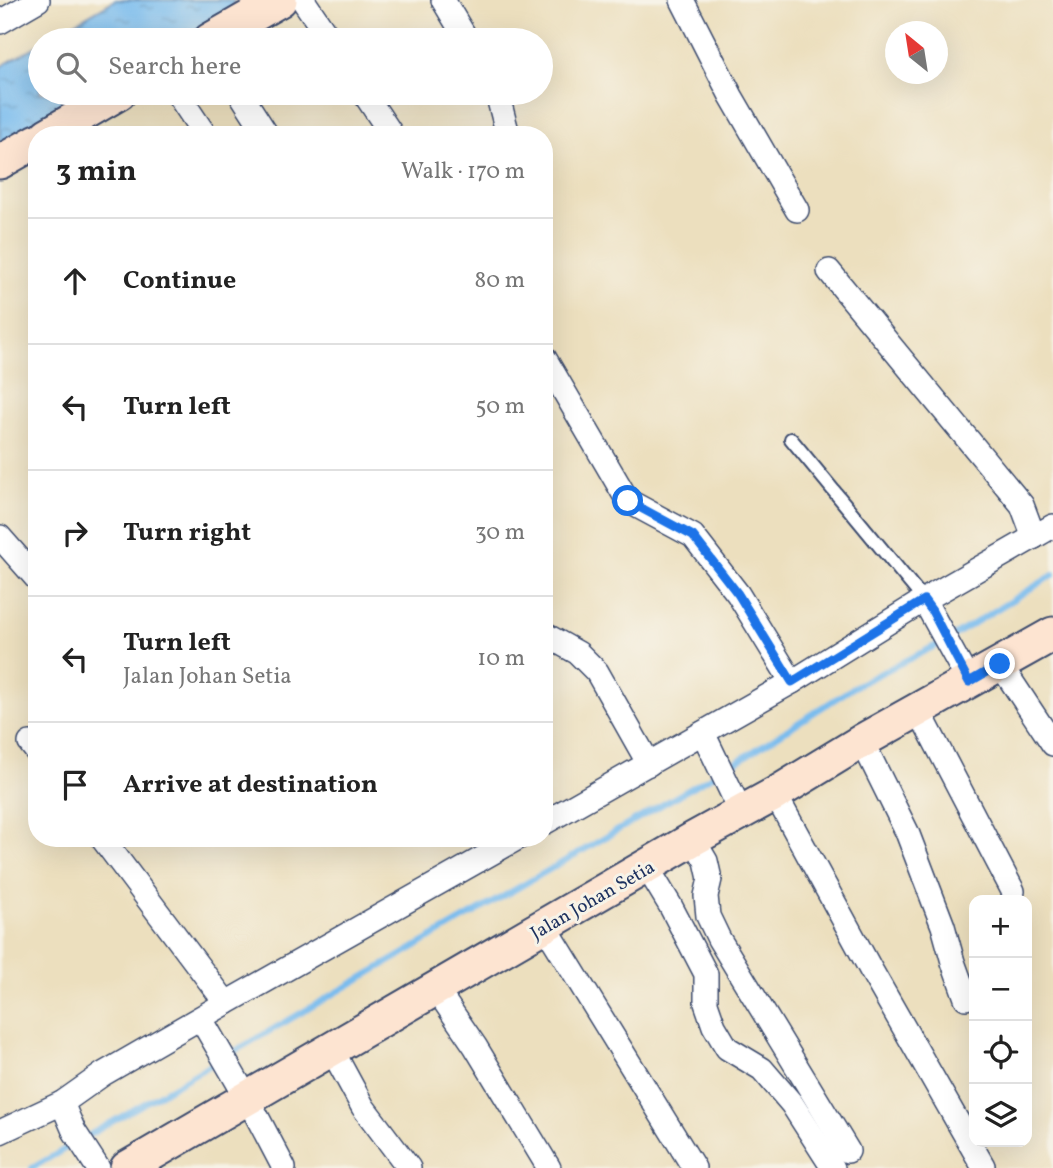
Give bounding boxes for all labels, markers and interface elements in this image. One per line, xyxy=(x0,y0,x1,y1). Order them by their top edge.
north arrow xyxy=(885,21,948,84)
search box xyxy=(28,28,553,105)
icon: search xyxy=(52,48,90,86)
text: Search here xyxy=(108,49,241,85)
text: 3 min xyxy=(56,151,137,193)
text: Walk · 170 m xyxy=(401,156,525,188)
icon: ahead xyxy=(56,262,94,300)
text: Continue xyxy=(123,263,236,299)
text: 80 m xyxy=(475,265,525,297)
icon: left xyxy=(56,388,94,426)
text: Turn left xyxy=(123,389,231,425)
text: 50 m xyxy=(476,391,525,423)
route start xyxy=(612,485,643,516)
icon: right xyxy=(56,514,94,552)
text: Turn right xyxy=(123,515,251,551)
text: 30 m xyxy=(475,517,525,549)
text: Turn left xyxy=(123,625,231,661)
icon: left xyxy=(56,640,94,678)
text: 10 m xyxy=(477,643,525,675)
route end xyxy=(984,648,1015,679)
text: Jalan Johan Setia xyxy=(123,661,292,693)
icon: arrive xyxy=(56,766,94,804)
text: Arrive at destination xyxy=(123,767,378,803)
street label: Jalan Johan Setia xyxy=(526,855,660,947)
map controls xyxy=(969,895,1032,1147)
button: + xyxy=(969,895,1032,958)
button: − xyxy=(969,958,1032,1021)
button: locate xyxy=(969,1021,1032,1084)
button: layers xyxy=(969,1084,1032,1147)

